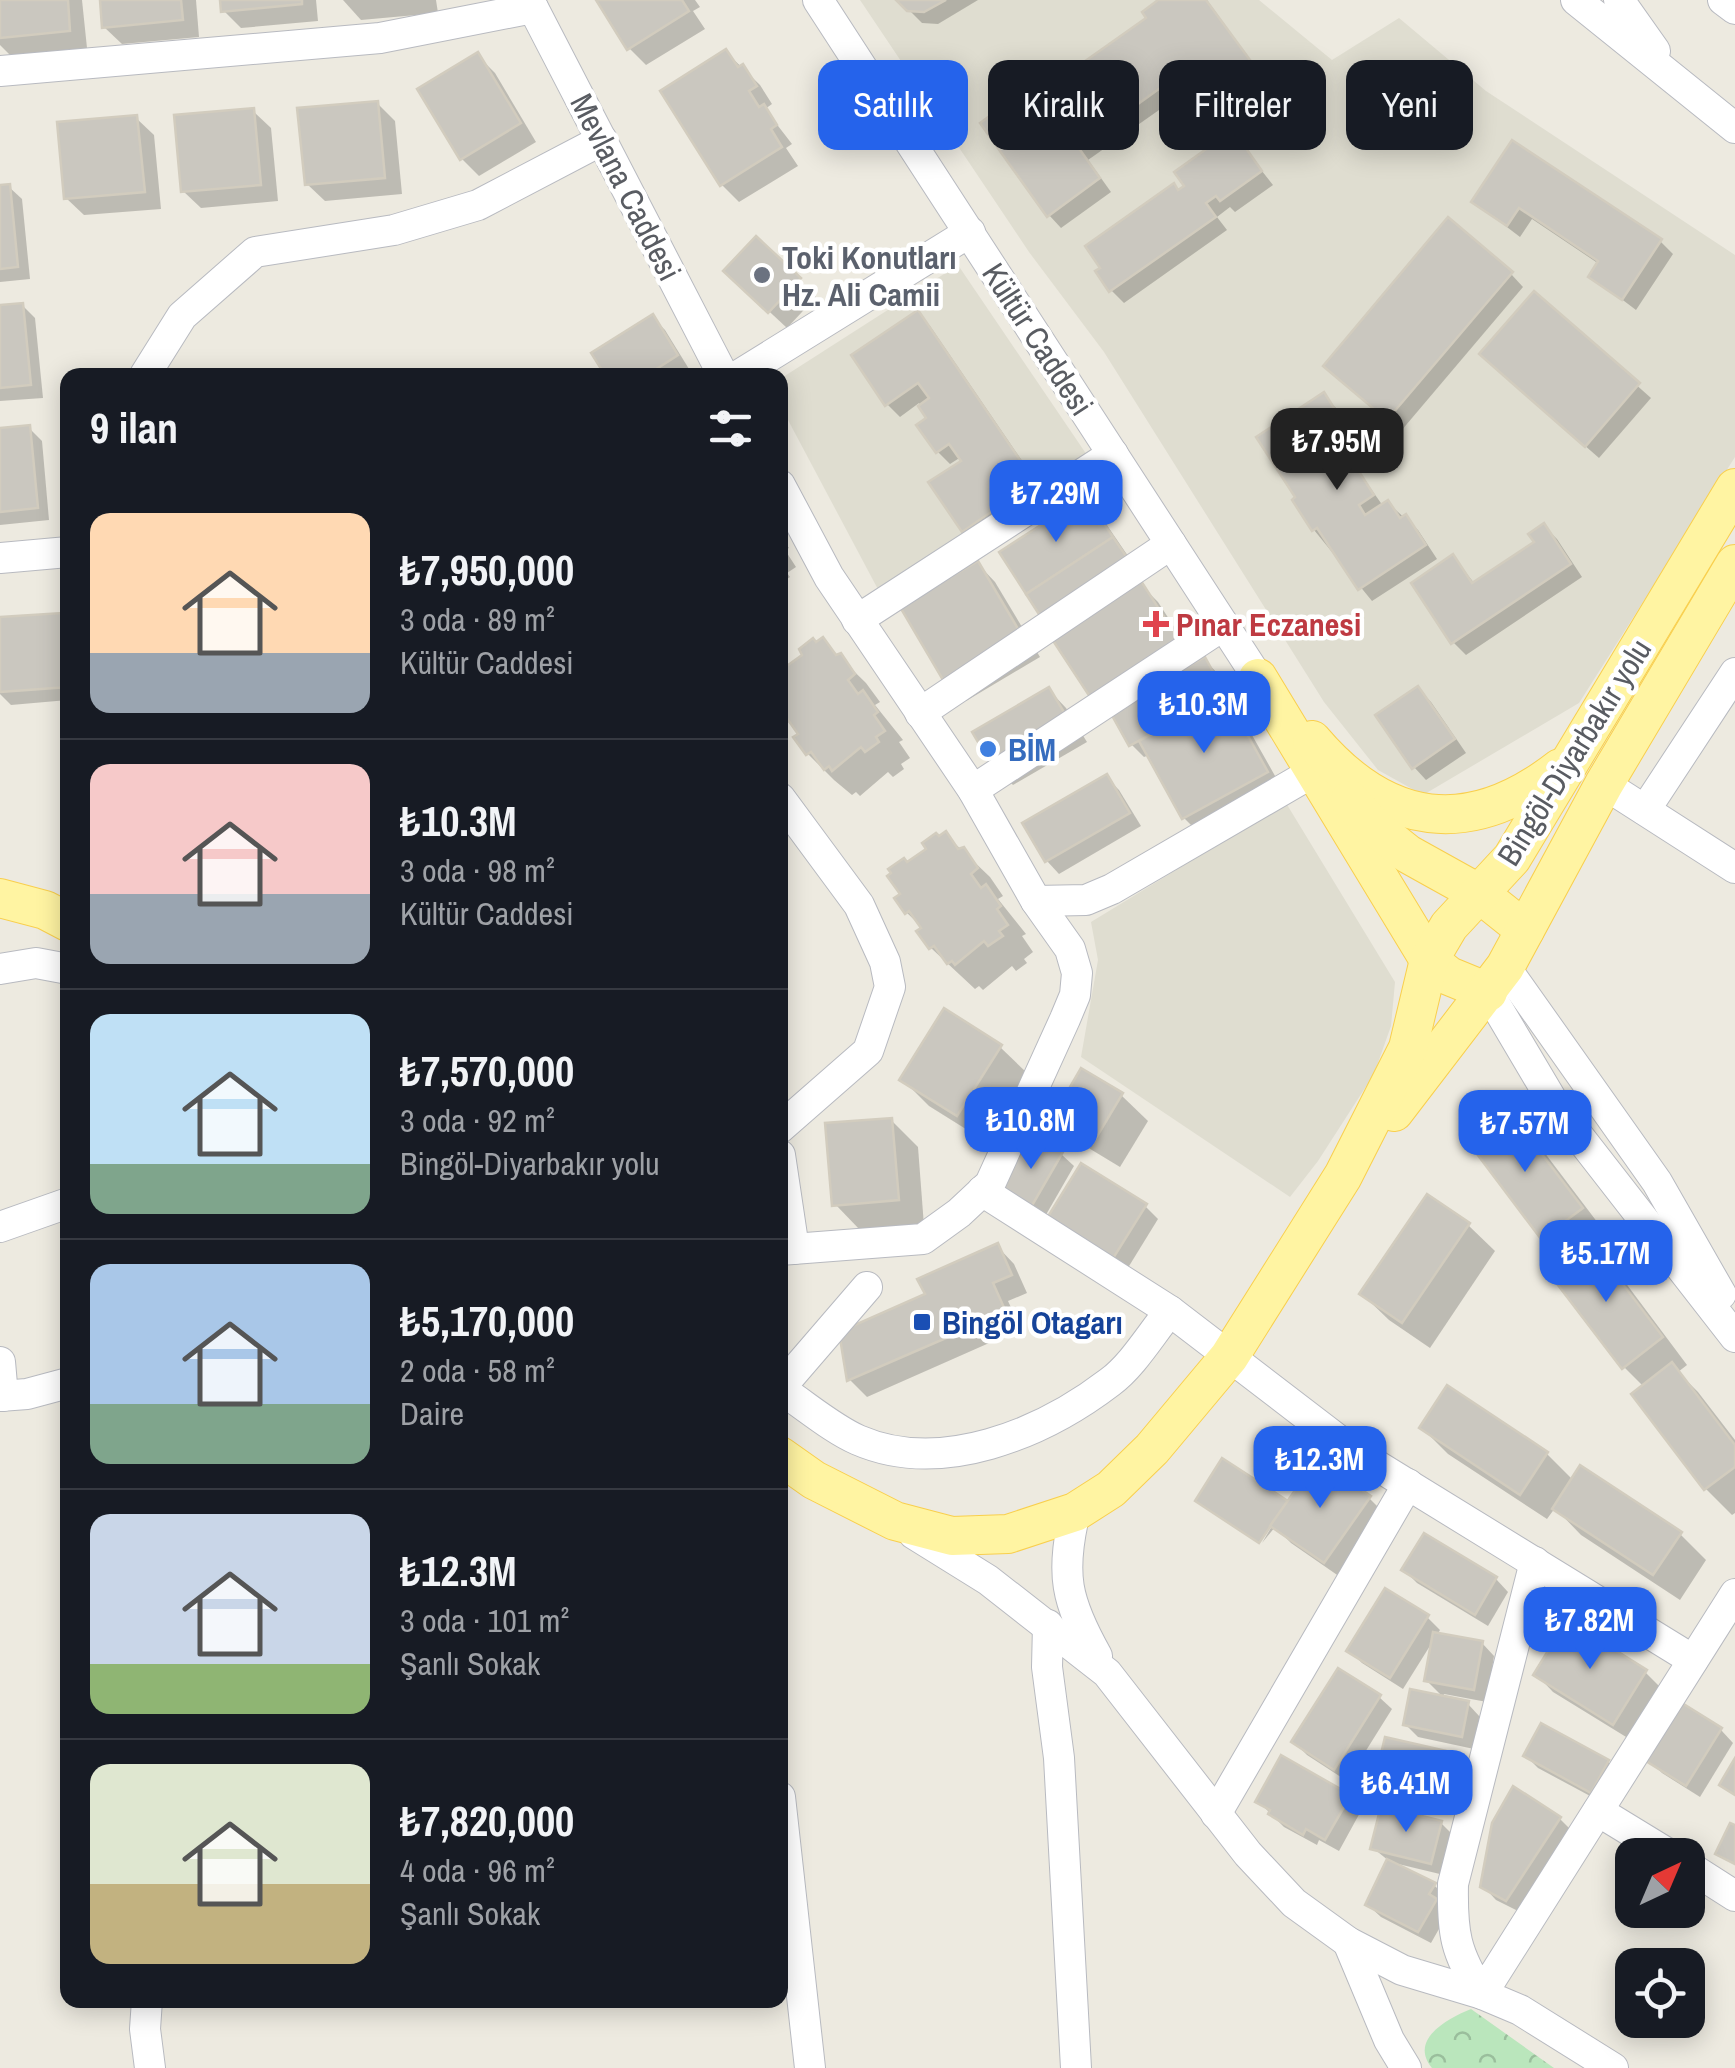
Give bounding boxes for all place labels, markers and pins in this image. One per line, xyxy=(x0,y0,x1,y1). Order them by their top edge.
place label: Toki Konutları Hz. Ali Camii xyxy=(782,236,957,316)
marker: Toki Konutları Hz. Ali Camii xyxy=(751,264,773,286)
pin: ₺7.95M xyxy=(1256,408,1418,493)
pin: ₺7.29M xyxy=(975,460,1137,545)
place label: Pınar Eczanesi xyxy=(1176,603,1361,646)
marker: Pınar Eczanesi xyxy=(1145,613,1167,635)
pin: ₺10.3M xyxy=(1123,671,1285,756)
place label: BİM xyxy=(1008,728,1056,771)
marker: BİM xyxy=(977,738,999,760)
pin: ₺10.8M xyxy=(950,1087,1112,1172)
pin: ₺7.57M xyxy=(1444,1090,1606,1175)
pin: ₺5.17M xyxy=(1525,1220,1687,1305)
place label: Bingöl Otagarı xyxy=(942,1301,1123,1344)
marker: Bingöl Otagarı xyxy=(911,1311,933,1333)
pin: ₺12.3M xyxy=(1239,1426,1401,1511)
pin: ₺7.82M xyxy=(1509,1587,1671,1672)
pin: ₺6.41M xyxy=(1325,1750,1487,1835)

